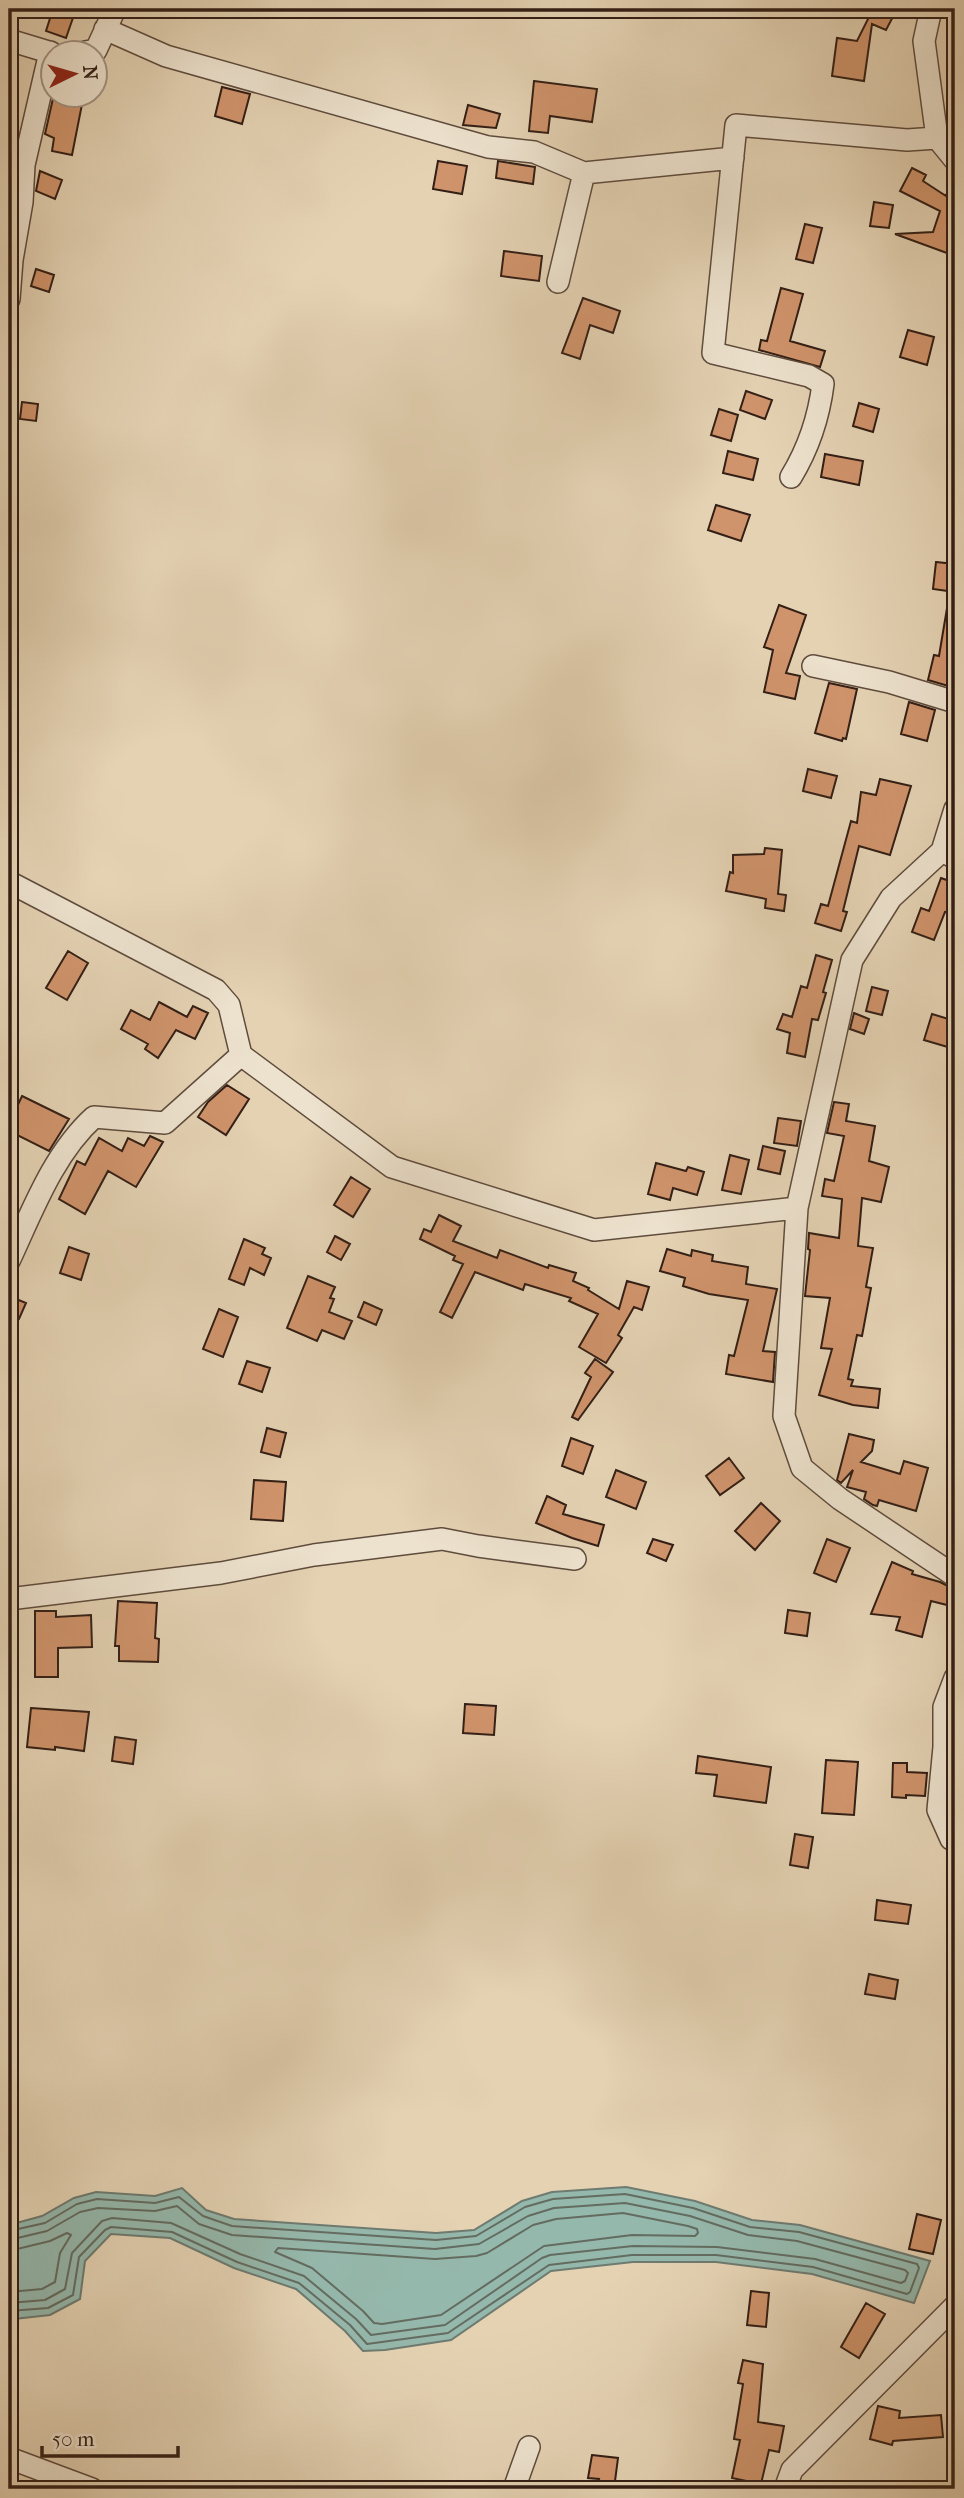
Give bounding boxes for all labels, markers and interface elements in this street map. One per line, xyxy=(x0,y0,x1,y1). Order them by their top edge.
north arrow xyxy=(38,38,108,108)
text: N xyxy=(78,64,102,81)
scale bar xyxy=(42,2414,178,2458)
text: 50 m xyxy=(52,2427,95,2451)

